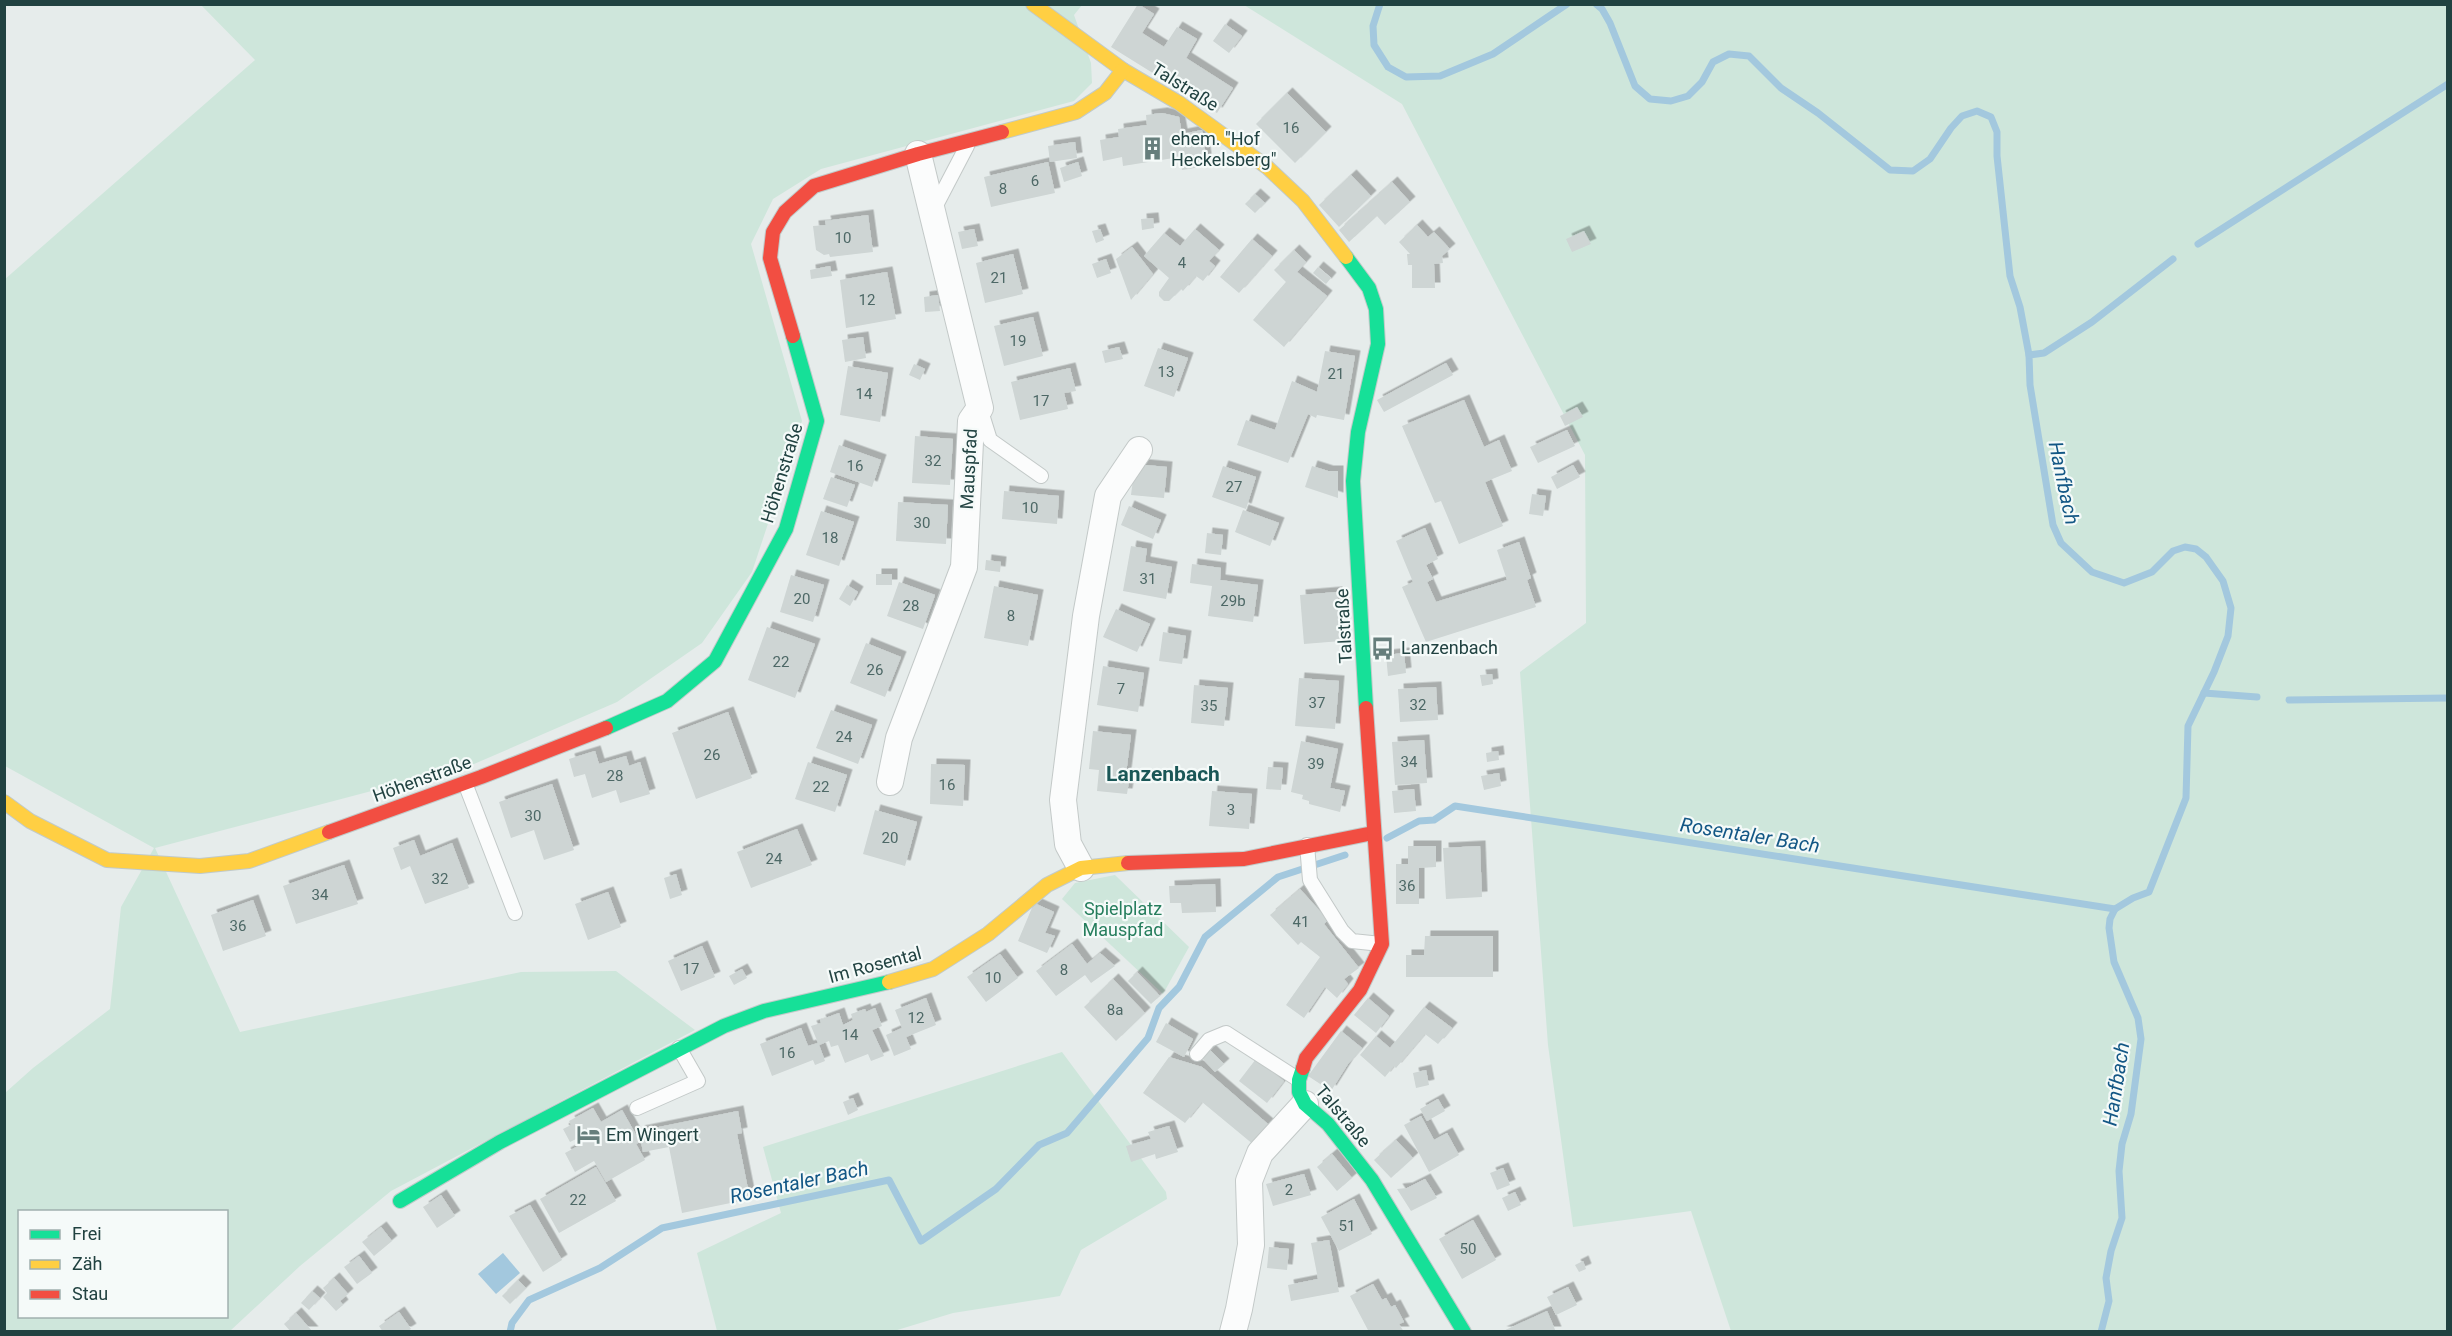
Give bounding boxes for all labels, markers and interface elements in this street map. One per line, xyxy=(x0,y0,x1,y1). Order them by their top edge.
street label: Talstraße xyxy=(1148,58,1223,115)
house number: 16 xyxy=(1283,119,1299,137)
place label: ehem. "Hof Heckelsberg" xyxy=(1171,128,1276,170)
building icon: ehem. "Hof Heckelsberg" xyxy=(1140,136,1166,162)
house number: 6 xyxy=(1031,172,1039,190)
house number: 8 xyxy=(999,180,1007,198)
house number: 10 xyxy=(835,229,851,247)
house number: 4 xyxy=(1178,254,1187,272)
house number: 21 xyxy=(991,269,1007,287)
house number: 12 xyxy=(859,291,875,309)
house number: 19 xyxy=(1010,332,1026,350)
house number: 13 xyxy=(1158,363,1174,381)
house number: 21 xyxy=(1328,365,1344,383)
house number: 14 xyxy=(856,385,873,403)
house number: 17 xyxy=(1033,392,1049,410)
street label: Höhenstraße xyxy=(756,420,807,525)
street label: Mauspfad xyxy=(956,428,981,510)
water label: Hanfbach xyxy=(2044,439,2084,527)
house number: 32 xyxy=(925,452,941,470)
house number: 16 xyxy=(847,457,863,475)
house number: 27 xyxy=(1226,478,1242,496)
house number: 10 xyxy=(1022,499,1038,517)
house number: 30 xyxy=(914,514,930,532)
house number: 18 xyxy=(822,529,838,547)
house number: 31 xyxy=(1140,570,1156,588)
street label: Talstraße xyxy=(1331,588,1356,664)
house number: 20 xyxy=(794,590,810,608)
house number: 29b xyxy=(1220,592,1246,610)
house number: 28 xyxy=(903,597,919,615)
house number: 8 xyxy=(1007,607,1015,625)
bus stop icon: Lanzenbach xyxy=(1370,635,1396,661)
place label: Lanzenbach xyxy=(1401,637,1498,658)
house number: 22 xyxy=(773,653,789,671)
house number: 26 xyxy=(867,661,883,679)
house number: 7 xyxy=(1117,680,1125,698)
house number: 37 xyxy=(1309,694,1325,712)
house number: 32 xyxy=(1410,696,1426,714)
house number: 35 xyxy=(1201,697,1217,715)
house number: 24 xyxy=(836,728,853,746)
house number: 26 xyxy=(704,746,720,764)
street label: Höhenstraße xyxy=(370,751,474,806)
house number: 34 xyxy=(1401,753,1418,771)
house number: 39 xyxy=(1308,755,1324,773)
district label: Lanzenbach xyxy=(1106,762,1220,786)
house number: 28 xyxy=(607,767,623,785)
house number: 16 xyxy=(939,776,955,794)
house number: 22 xyxy=(813,778,829,796)
house number: 3 xyxy=(1227,801,1235,819)
house number: 30 xyxy=(525,807,541,825)
water label: Rosentaler Bach xyxy=(1679,812,1821,858)
house number: 20 xyxy=(882,829,898,847)
house number: 24 xyxy=(766,850,783,868)
house number: 32 xyxy=(432,870,448,888)
house number: 36 xyxy=(1399,877,1415,895)
house number: 34 xyxy=(312,886,329,904)
park label: Spielplatz Mauspfad xyxy=(1082,898,1164,940)
house number: 41 xyxy=(1293,913,1309,931)
house number: 36 xyxy=(230,917,246,935)
street label: Im Rosental xyxy=(826,942,924,987)
house number: 17 xyxy=(683,960,699,978)
house number: 8 xyxy=(1060,961,1068,979)
house number: 10 xyxy=(985,969,1001,987)
house number: 8a xyxy=(1107,1001,1123,1019)
house number: 12 xyxy=(908,1009,924,1027)
house number: 14 xyxy=(842,1026,859,1044)
water label: Hanfbach xyxy=(2098,1041,2134,1127)
house number: 16 xyxy=(779,1044,795,1062)
street label: Talstraße xyxy=(1311,1080,1375,1151)
hotel icon: Em Wingert xyxy=(575,1122,601,1148)
place label: Em Wingert xyxy=(606,1124,699,1145)
water label: Rosentaler Bach xyxy=(728,1156,870,1208)
house number: 2 xyxy=(1285,1181,1293,1199)
house number: 22 xyxy=(570,1191,586,1209)
legend xyxy=(18,1210,228,1318)
house number: 51 xyxy=(1339,1217,1355,1235)
text: Frei xyxy=(72,1223,102,1244)
house number: 50 xyxy=(1460,1240,1476,1258)
text: Zäh xyxy=(72,1253,103,1274)
text: Stau xyxy=(72,1283,108,1304)

